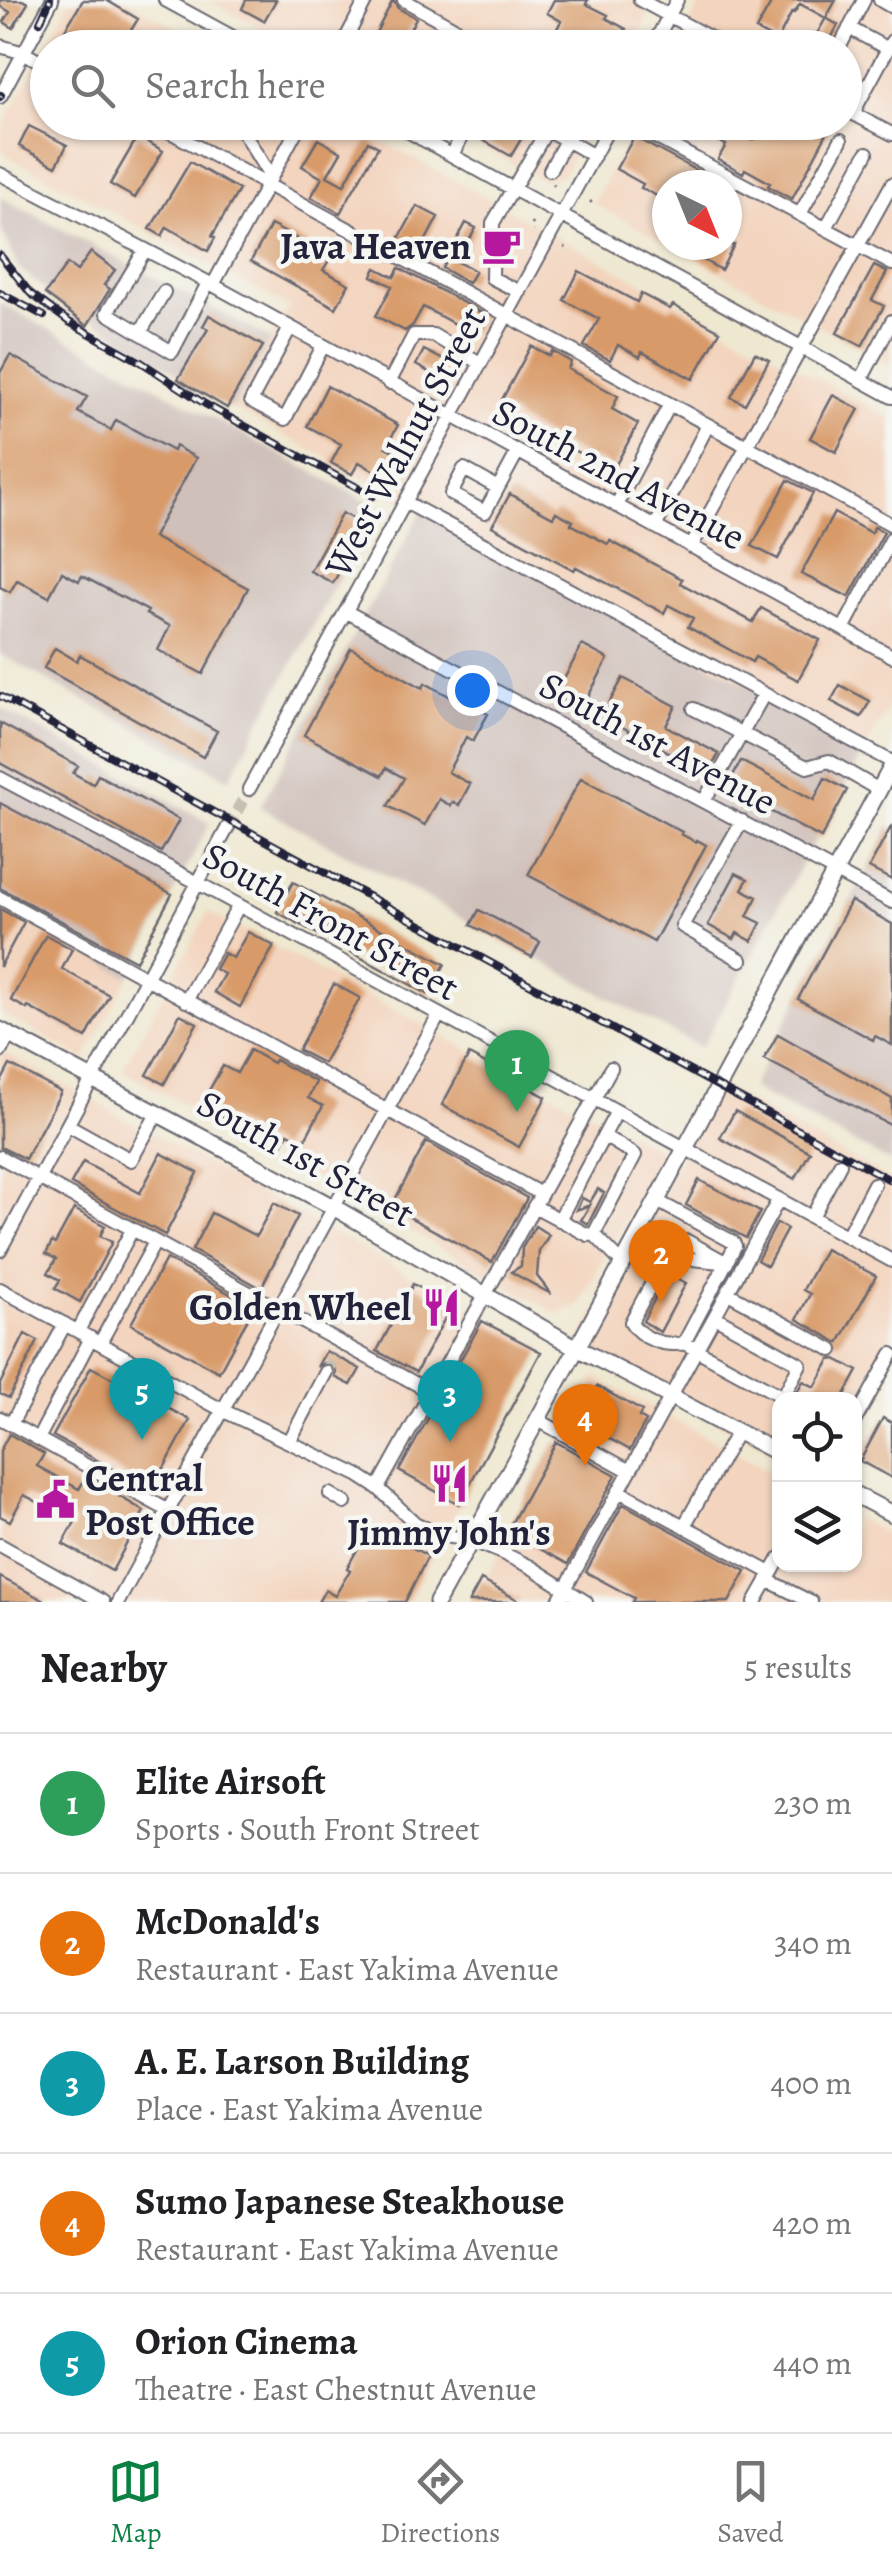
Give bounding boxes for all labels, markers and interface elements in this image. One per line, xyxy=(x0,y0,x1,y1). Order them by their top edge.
search box xyxy=(30,30,862,140)
icon: search xyxy=(65,58,120,113)
text: Search here xyxy=(145,59,326,111)
north arrow xyxy=(652,170,742,260)
place label: Java Heaven xyxy=(280,220,471,272)
cafe icon: Java Heaven xyxy=(480,225,522,267)
street label: West Walnut Street xyxy=(311,298,498,587)
street label: South 2nd Avenue xyxy=(484,386,754,562)
street label: South 1st Avenue xyxy=(531,659,785,827)
your location xyxy=(447,665,498,716)
street label: South Front Street xyxy=(194,829,468,1013)
pin: 1 xyxy=(484,1030,550,1112)
street label: South 1st Street xyxy=(188,1077,424,1239)
pin: 2 xyxy=(628,1220,694,1302)
place label: Golden Wheel xyxy=(189,1281,411,1333)
restaurant icon: Golden Wheel xyxy=(420,1286,462,1328)
pin: 5 xyxy=(110,1358,174,1440)
pin: 3 xyxy=(418,1360,482,1442)
pin: 4 xyxy=(552,1384,618,1466)
map controls xyxy=(772,1392,862,1572)
button: locate xyxy=(772,1392,862,1482)
place label: Central Post Office xyxy=(85,1452,255,1548)
restaurant icon: Jimmy John's xyxy=(428,1462,470,1504)
public building icon: Central Post Office xyxy=(34,1479,76,1521)
button: layers xyxy=(772,1482,862,1572)
place label: Jimmy John's xyxy=(347,1506,551,1558)
text: Nearby xyxy=(40,1639,167,1696)
text: 5 results xyxy=(744,1645,852,1689)
text: Elite Airsoft xyxy=(135,1755,326,1807)
text: 1 xyxy=(67,1781,78,1825)
text: 230 m xyxy=(773,1781,852,1825)
text: Sports · South Front Street xyxy=(135,1807,480,1851)
text: McDonald's xyxy=(135,1895,320,1947)
text: 2 xyxy=(65,1921,80,1965)
text: 340 m xyxy=(774,1921,852,1965)
text: Restaurant · East Yakima Avenue xyxy=(135,1947,559,1991)
text: A. E. Larson Building xyxy=(135,2035,469,2087)
text: 3 xyxy=(66,2061,79,2105)
text: 400 m xyxy=(770,2061,852,2105)
text: Place · East Yakima Avenue xyxy=(135,2087,483,2131)
text: Sumo Japanese Steakhouse xyxy=(135,2175,565,2227)
text: 4 xyxy=(65,2201,80,2245)
text: 420 m xyxy=(772,2201,852,2245)
text: Restaurant · East Yakima Avenue xyxy=(135,2227,559,2271)
text: Orion Cinema xyxy=(135,2315,358,2367)
text: 5 xyxy=(66,2341,79,2385)
text: 440 m xyxy=(773,2341,852,2385)
text: Theatre · East Chestnut Avenue xyxy=(135,2367,537,2411)
tab: Map xyxy=(108,2454,163,2552)
tab: Directions xyxy=(380,2454,500,2552)
tab: Saved xyxy=(717,2454,784,2552)

